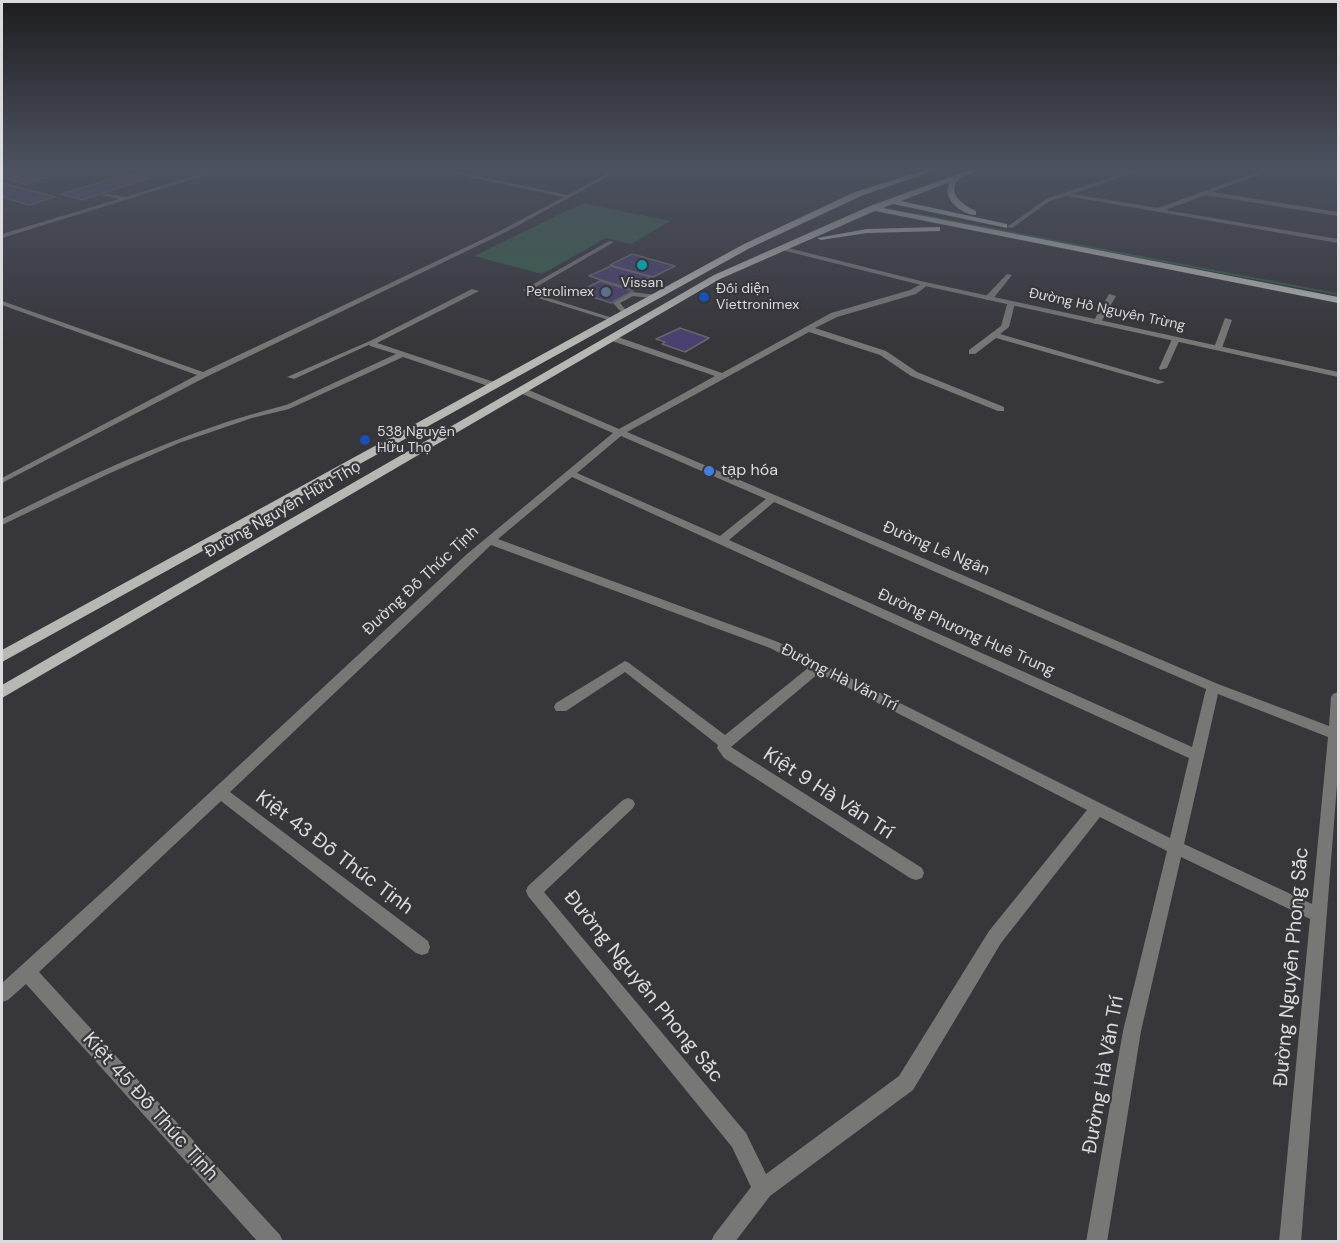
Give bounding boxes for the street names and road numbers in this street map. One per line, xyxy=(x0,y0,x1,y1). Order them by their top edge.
street label: Đường Hồ Nguyên Trừng xyxy=(1027,285,1187,335)
street label: Đường Nguyễn Hữu Thọ xyxy=(202,457,364,563)
street label: Đường Lê Ngân xyxy=(880,518,992,580)
street label: Đường Đỗ Thúc Tịnh xyxy=(359,522,483,640)
street label: Đường Phương Huê Trung xyxy=(875,585,1057,681)
street label: Đường Hà Văn Trí xyxy=(777,640,901,716)
street label: Kiệt 9 Hà Văn Trí xyxy=(758,743,898,845)
street label: Kiệt 43 Đỗ Thúc Tịnh xyxy=(251,786,417,920)
street label: Đường Nguyễn Phong Sắc xyxy=(1270,846,1314,1088)
street label: Đường Nguyễn Phong Sắc xyxy=(558,886,728,1088)
street label: Đường Hà Văn Trí xyxy=(1078,994,1130,1156)
street label: Kiệt 45 Đỗ Thúc Tịnh xyxy=(77,1028,223,1186)

